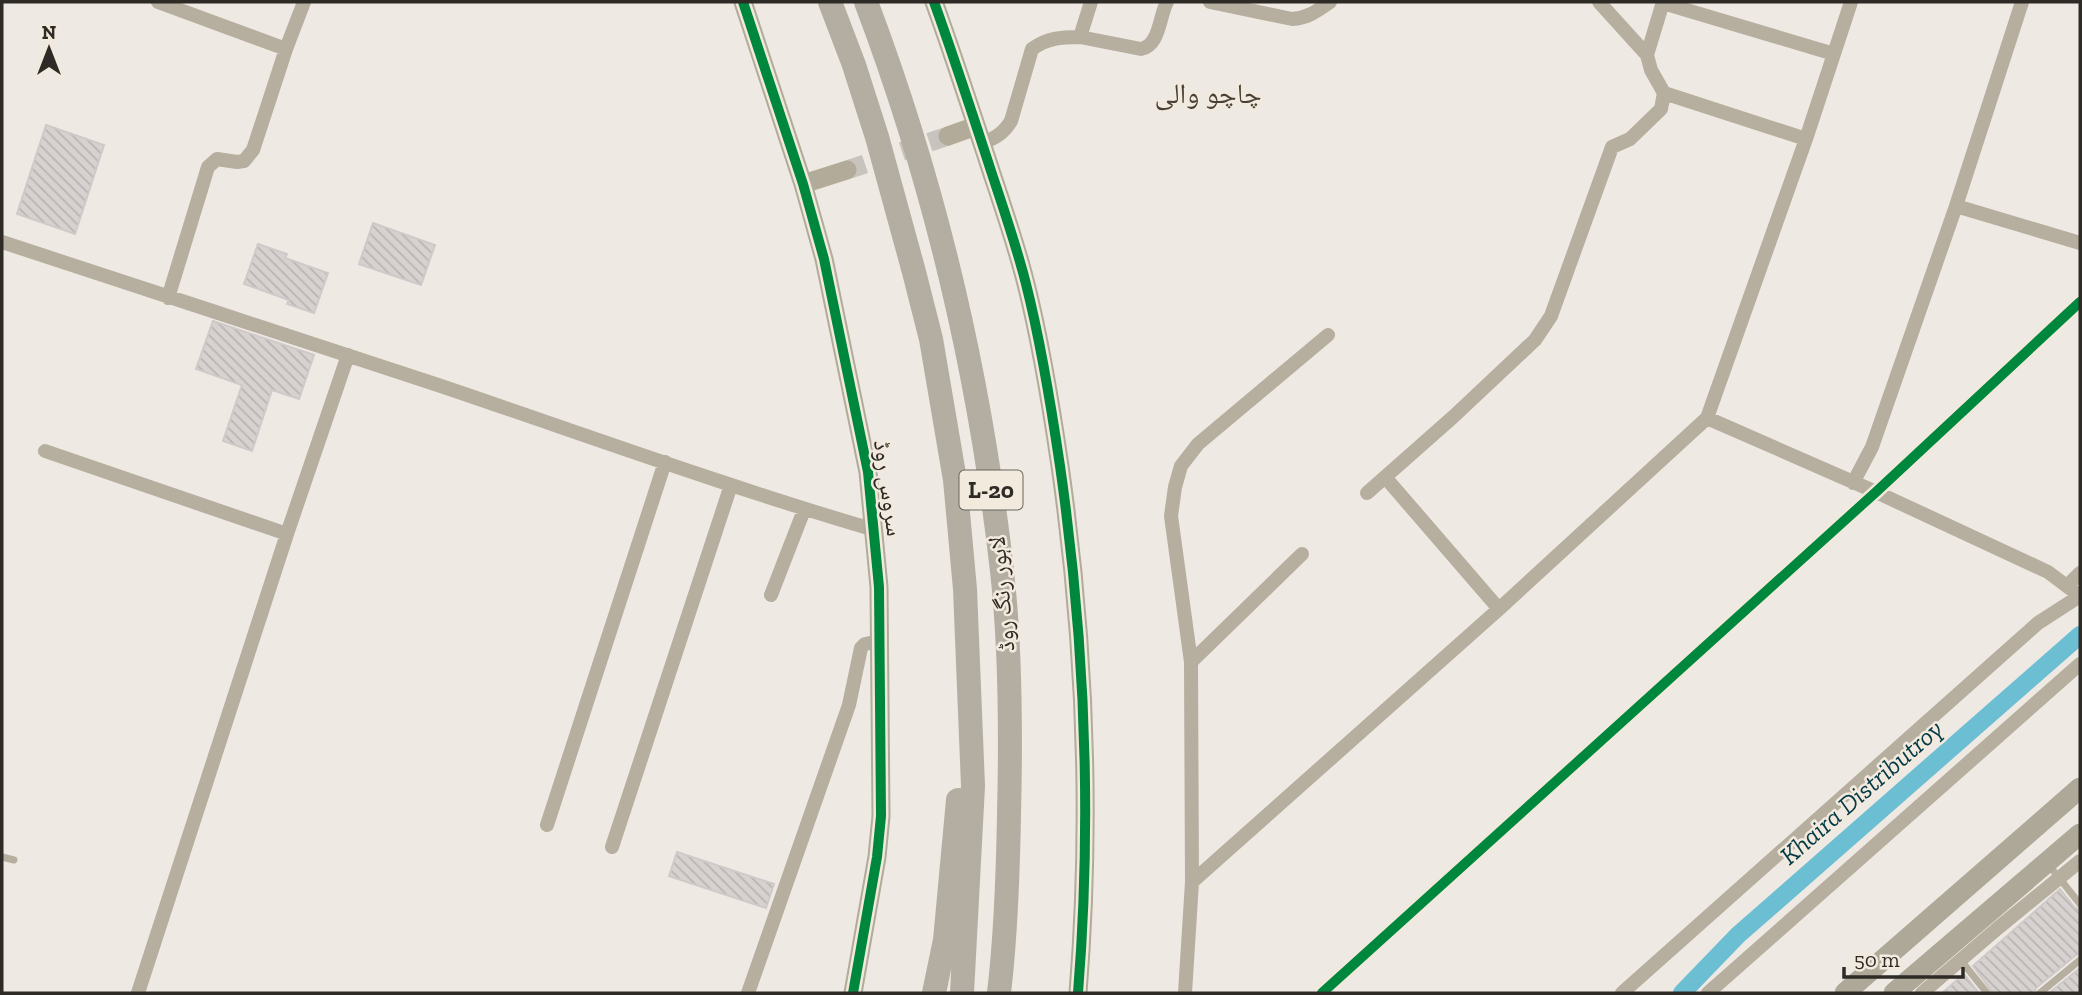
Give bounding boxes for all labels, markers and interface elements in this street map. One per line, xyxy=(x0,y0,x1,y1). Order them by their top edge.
north arrow xyxy=(14,14,84,84)
text: N xyxy=(42,21,56,44)
district label: چاچو والی xyxy=(1154,77,1262,111)
street label: سروس روڈ xyxy=(868,438,910,538)
road number: L-20 xyxy=(960,470,1023,510)
street label: لاہور رنگ روڈ xyxy=(982,535,1020,653)
water label: Khaira Distributroy xyxy=(1773,713,1949,871)
scale bar xyxy=(1844,936,1963,980)
text: 50 m xyxy=(1854,947,1900,972)

